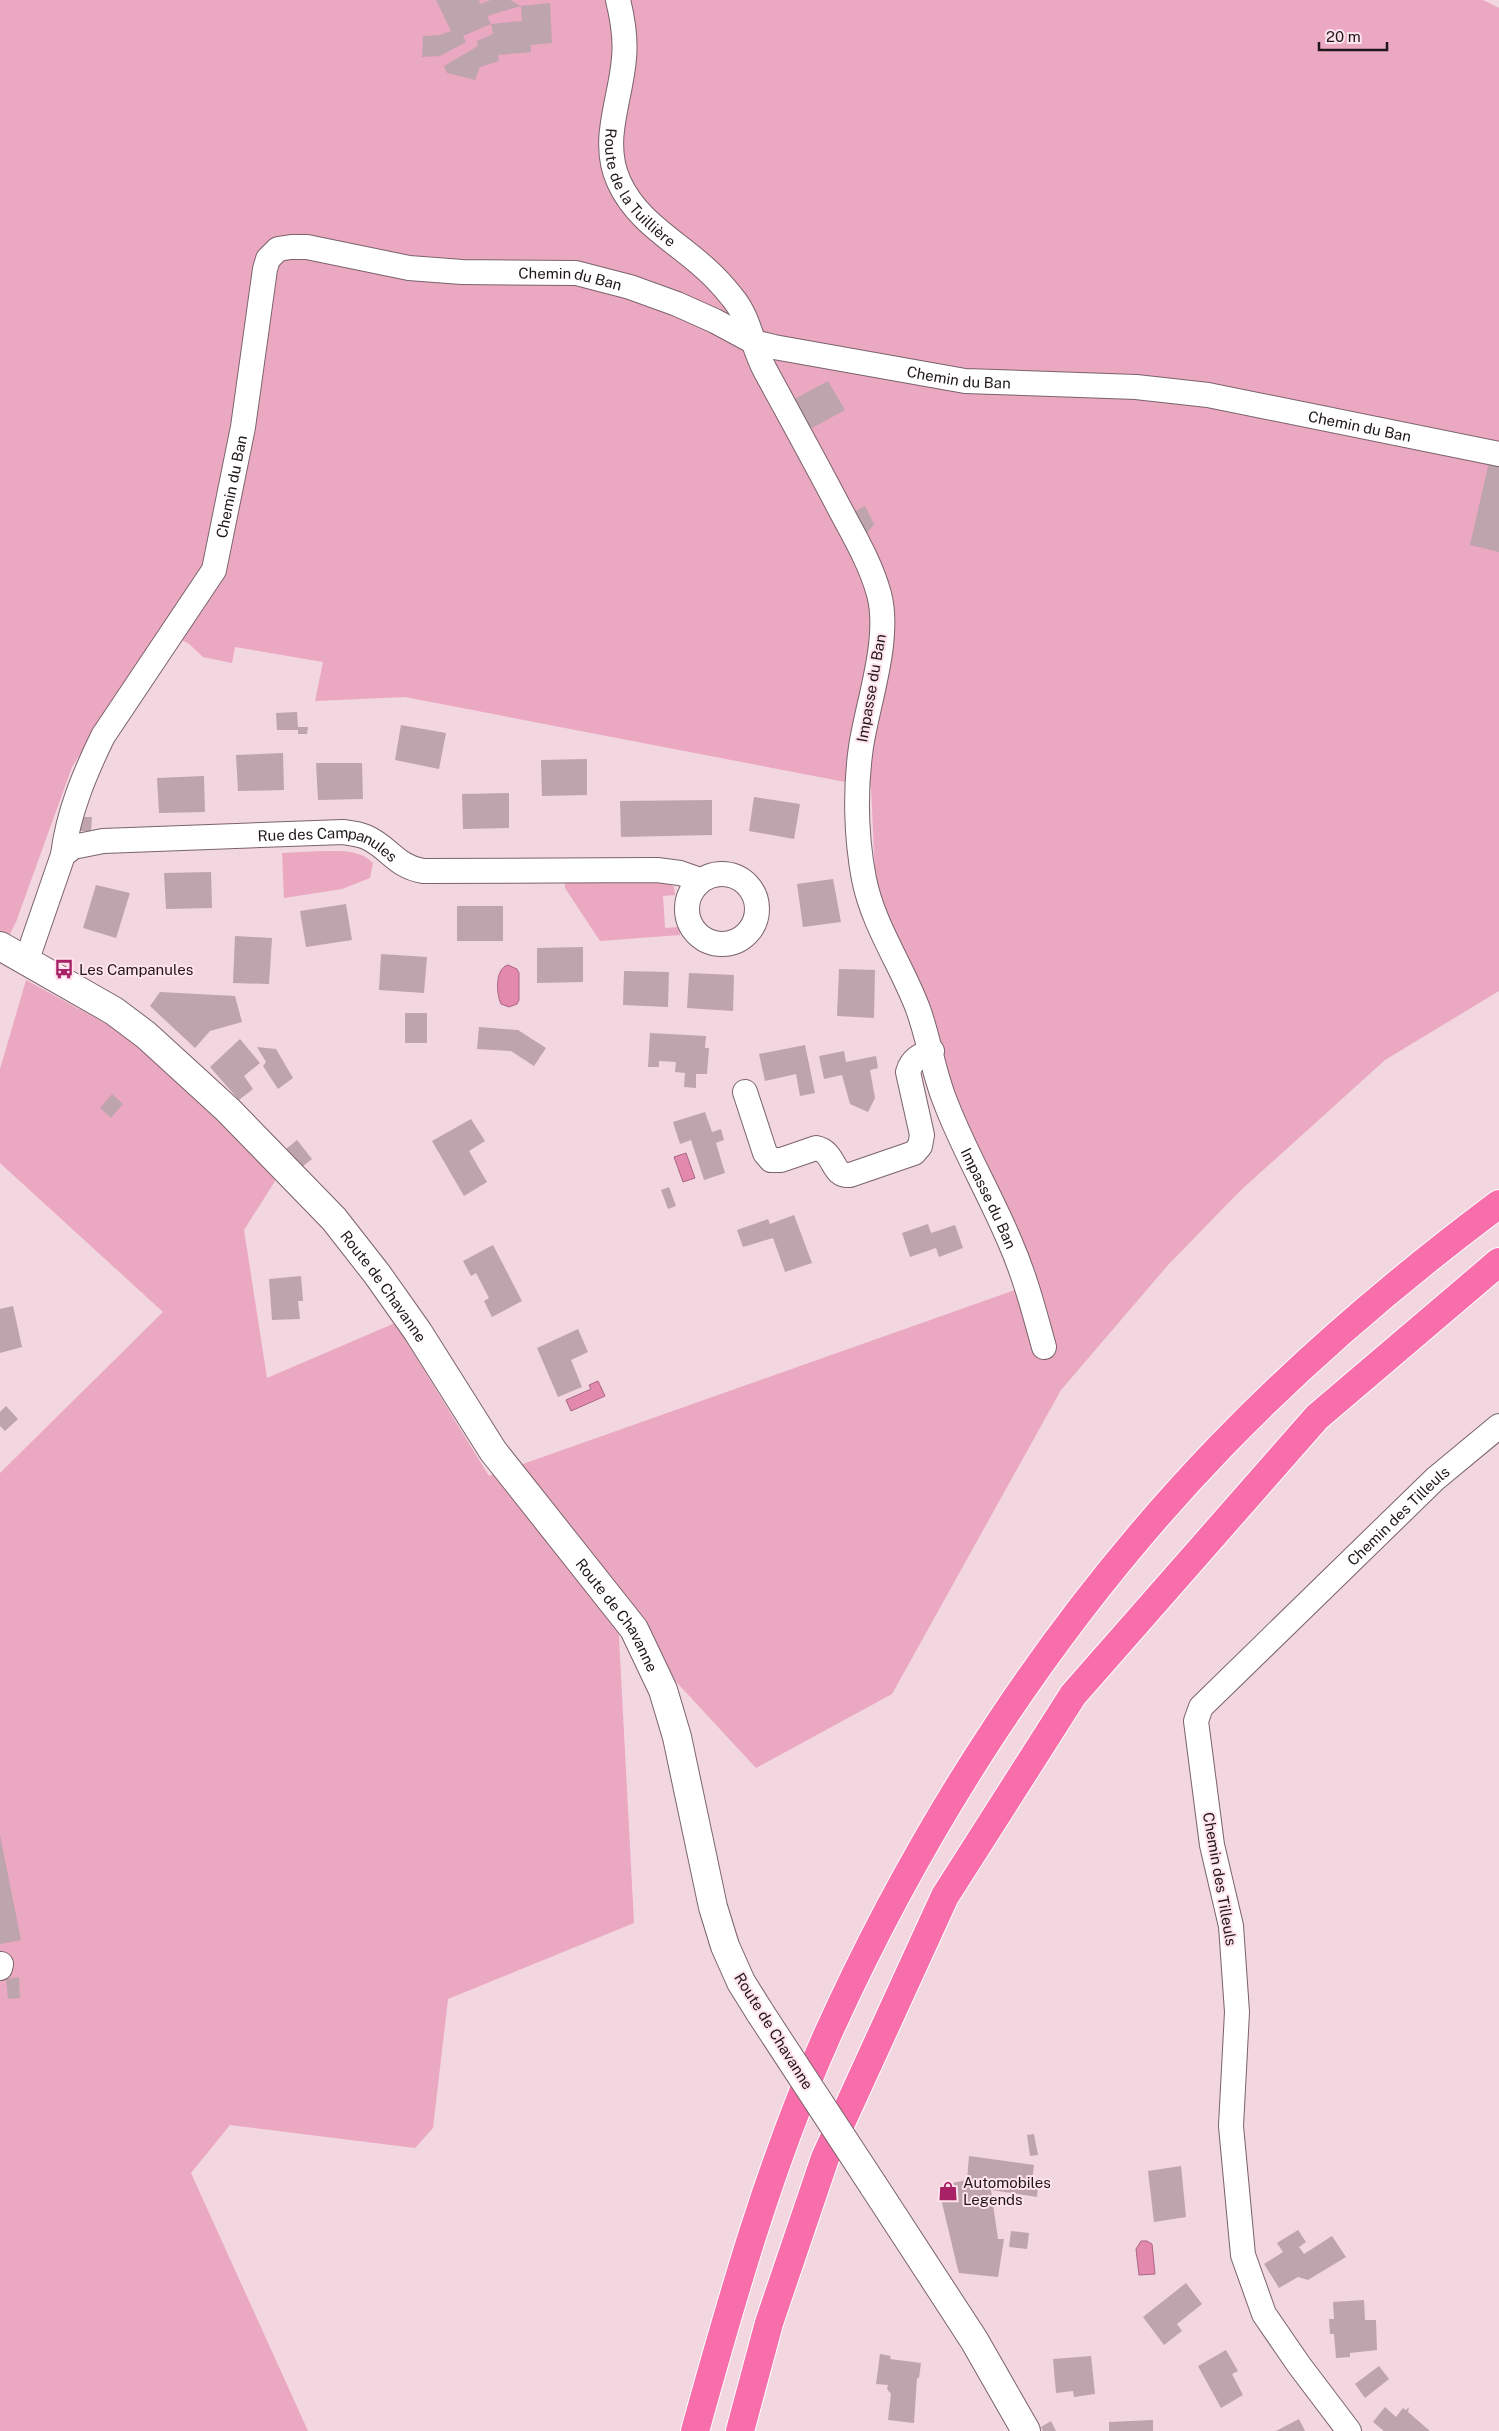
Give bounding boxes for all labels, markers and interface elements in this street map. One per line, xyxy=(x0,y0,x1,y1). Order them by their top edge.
scale bar xyxy=(1319,20,1386,52)
text: 20 m xyxy=(1326,28,1361,45)
street label: Route de la Tuillière xyxy=(603,128,679,250)
street label: Chemin du Ban xyxy=(518,264,624,293)
street label: Chemin du Ban xyxy=(905,362,1011,391)
street label: Chemin du Ban xyxy=(1307,407,1413,445)
street label: Chemin du Ban xyxy=(212,434,250,540)
street label: Impasse du Ban xyxy=(853,633,889,743)
street label: Rue des Campanules xyxy=(257,823,401,865)
bus stop icon: Les Campanules xyxy=(53,958,75,980)
place label: Les Campanules xyxy=(79,961,193,978)
street label: Impasse du Ban xyxy=(958,1145,1020,1251)
street label: Route de Chavanne xyxy=(337,1227,430,1345)
street label: Chemin des Tilleuls xyxy=(1343,1462,1453,1569)
street label: Route de Chavanne xyxy=(573,1555,661,1674)
street label: Chemin des Tilleuls xyxy=(1200,1811,1240,1947)
street label: Route de Chavanne xyxy=(731,1970,817,2092)
place label: Automobiles Legends xyxy=(963,2174,1051,2208)
shop icon: Automobiles Legends xyxy=(937,2180,959,2202)

